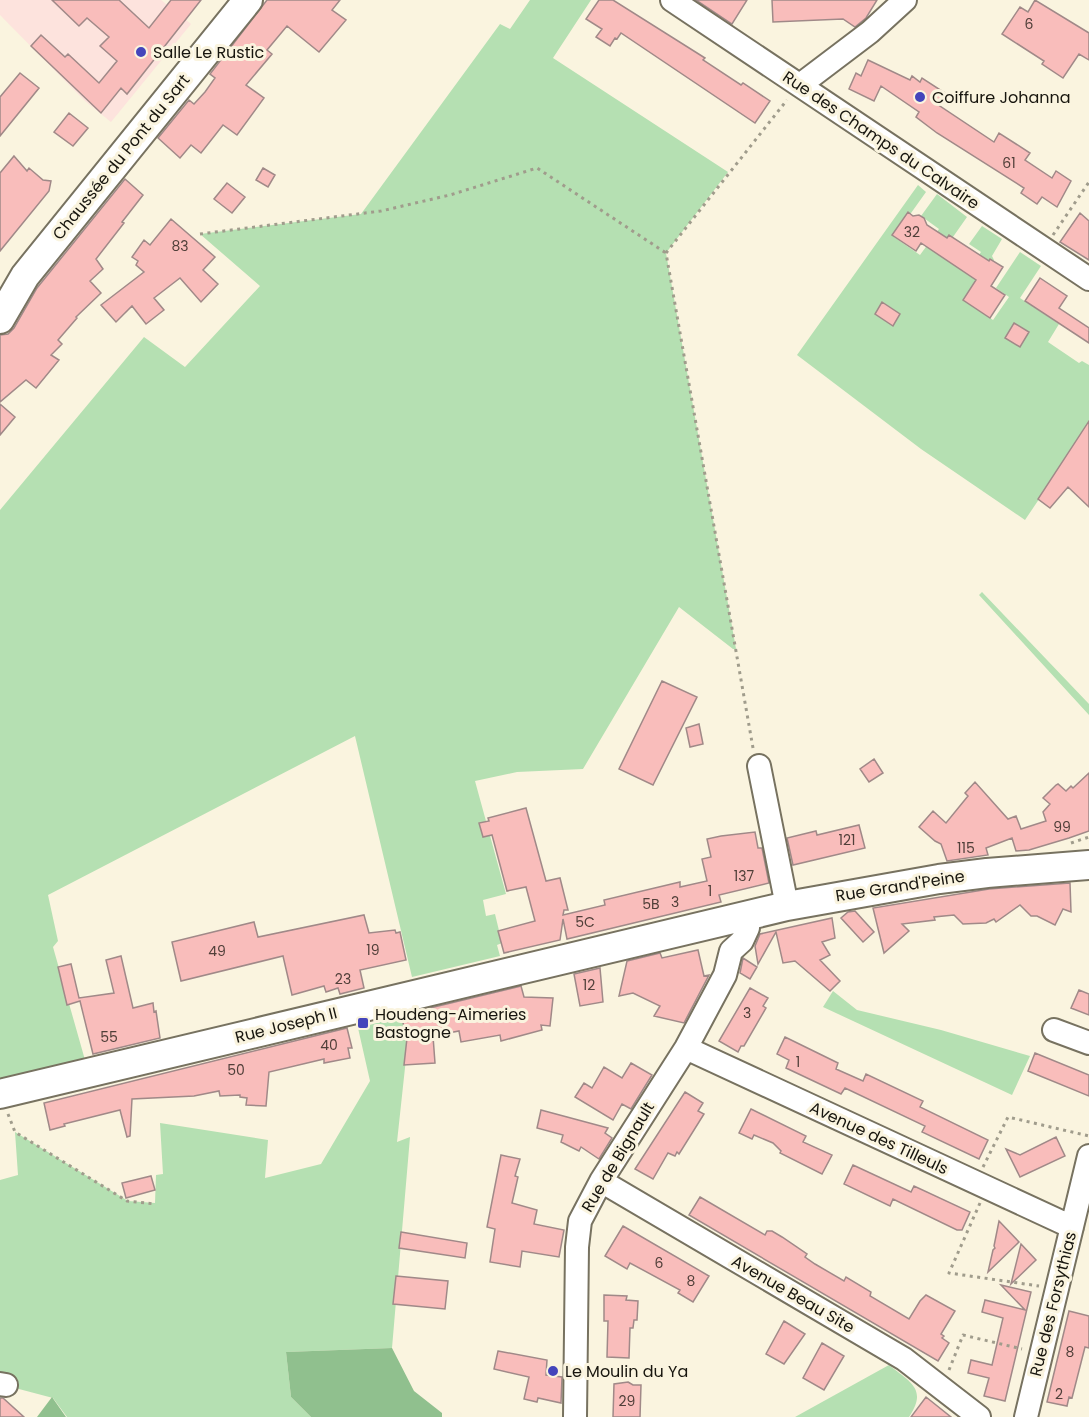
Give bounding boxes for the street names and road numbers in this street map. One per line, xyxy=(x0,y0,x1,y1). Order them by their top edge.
street label: Rue des Champs du Calvaire xyxy=(778,65,984,215)
street label: Chaussée du Pont du Sart xyxy=(47,69,195,245)
street label: Rue Grand'Peine xyxy=(834,864,966,908)
street label: Rue Joseph II xyxy=(233,1001,339,1049)
street label: Avenue des Tilleuls xyxy=(806,1096,952,1180)
street label: Rue de Bignault xyxy=(576,1097,660,1216)
street label: Rue des Forsythias xyxy=(1024,1229,1082,1379)
street label: Avenue Beau Site xyxy=(727,1249,859,1339)

